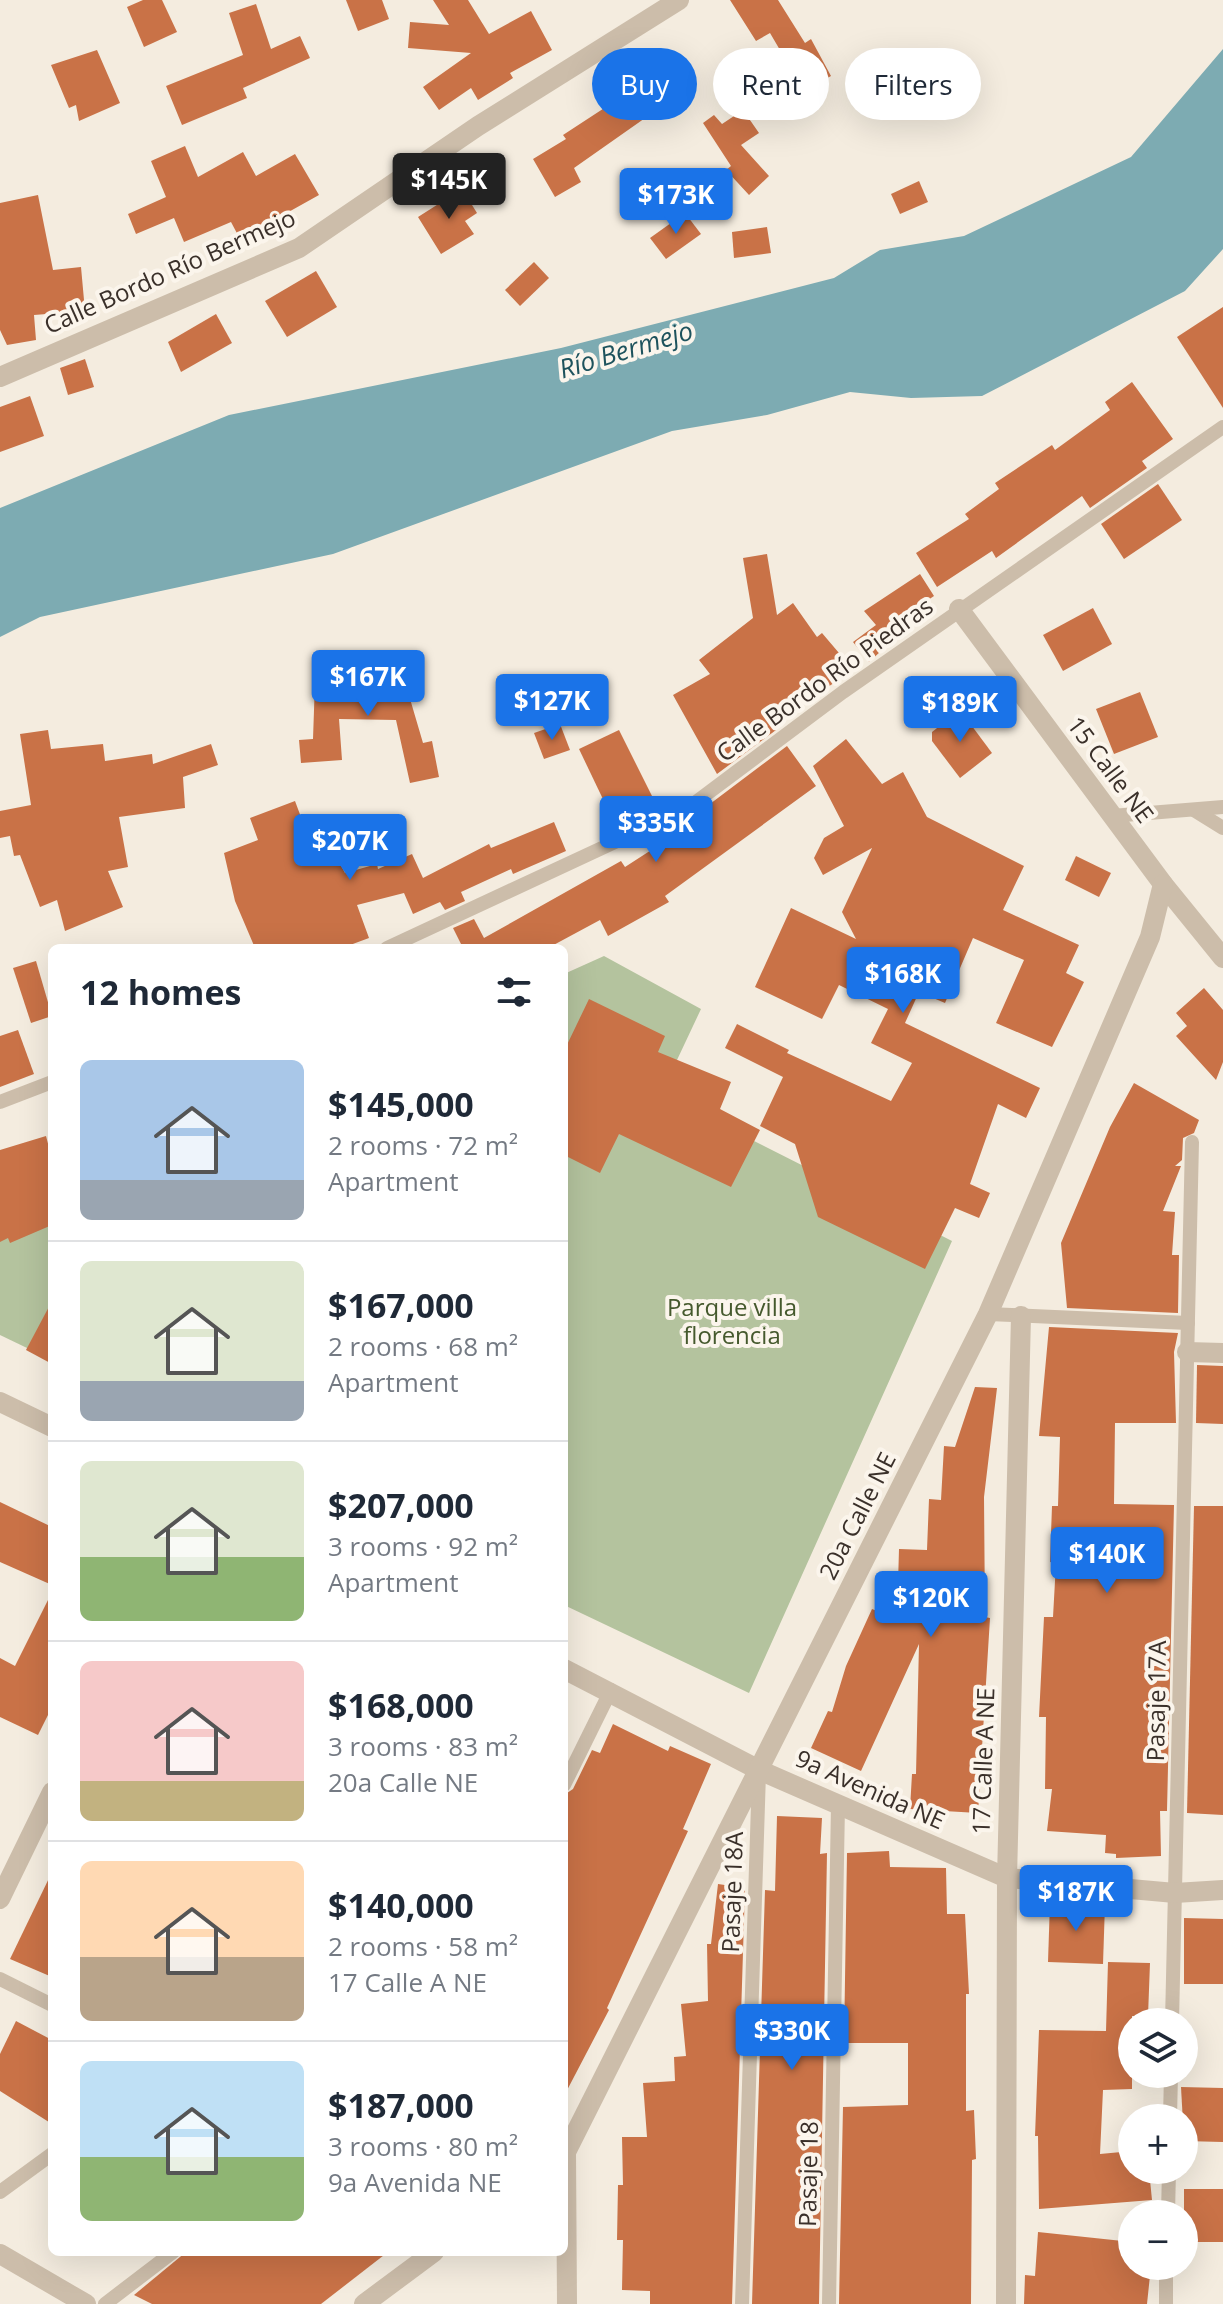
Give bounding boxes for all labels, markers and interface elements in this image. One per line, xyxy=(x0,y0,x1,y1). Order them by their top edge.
chip: Buy xyxy=(592,48,697,120)
chip: Rent xyxy=(713,48,829,120)
chip: Filters xyxy=(845,48,981,120)
pin: $145K xyxy=(393,153,505,221)
text: $145K xyxy=(411,161,487,197)
pin: $173K xyxy=(620,168,732,236)
text: $173K xyxy=(638,176,714,212)
street label: Calle Bordo Río Bermejo xyxy=(38,200,300,341)
water label: Río Bermejo xyxy=(554,312,697,386)
street label: Calle Bordo Río Piedras xyxy=(709,589,939,769)
pin: $167K xyxy=(312,650,424,718)
text: $167K xyxy=(330,658,406,694)
pin: $127K xyxy=(496,674,608,742)
pin: $189K xyxy=(904,676,1016,744)
text: $127K xyxy=(514,682,590,718)
text: $189K xyxy=(922,684,998,720)
street label: 15 Calle NE xyxy=(1060,709,1162,829)
pin: $335K xyxy=(600,796,712,864)
text: $335K xyxy=(618,804,694,840)
pin: $207K xyxy=(294,814,406,882)
text: $207K xyxy=(312,822,388,858)
pin: $168K xyxy=(847,947,959,1015)
text: $168K xyxy=(865,955,941,991)
text: 12 homes xyxy=(80,969,241,1015)
icon: filters xyxy=(492,970,536,1014)
text: $145,000 xyxy=(328,1081,474,1127)
icon: home xyxy=(144,1092,240,1188)
text: 2 rooms · 72 m² xyxy=(328,1127,518,1163)
text: Apartment xyxy=(328,1163,459,1199)
text: $167,000 xyxy=(328,1282,474,1328)
park label: Parque villa florencia xyxy=(667,1290,797,1351)
icon: home xyxy=(144,1293,240,1389)
text: 2 rooms · 68 m² xyxy=(328,1328,518,1364)
text: Apartment xyxy=(328,1364,459,1400)
street label: 20a Calle NE xyxy=(810,1446,903,1585)
text: $207,000 xyxy=(328,1482,474,1528)
icon: home xyxy=(144,1493,240,1589)
pin: $140K xyxy=(1051,1527,1163,1595)
text: 3 rooms · 92 m² xyxy=(328,1528,518,1564)
text: $140K xyxy=(1069,1535,1145,1571)
text: Apartment xyxy=(328,1564,459,1600)
pin: $120K xyxy=(875,1571,987,1639)
text: $120K xyxy=(893,1579,969,1615)
street label: Pasaje 17A xyxy=(1138,1639,1173,1762)
text: $168,000 xyxy=(328,1682,474,1728)
street label: 17 Calle A NE xyxy=(963,1687,1002,1835)
icon: home xyxy=(144,1693,240,1789)
text: 3 rooms · 83 m² xyxy=(328,1728,518,1764)
street label: 9a Avenida NE xyxy=(791,1741,951,1836)
text: 20a Calle NE xyxy=(328,1764,478,1800)
street label: Pasaje 18A xyxy=(713,1830,750,1953)
pin: $187K xyxy=(1020,1865,1132,1933)
text: $187K xyxy=(1038,1873,1114,1909)
text: $140,000 xyxy=(328,1882,474,1928)
icon: home xyxy=(144,1893,240,1989)
text: 2 rooms · 58 m² xyxy=(328,1928,518,1964)
text: 17 Calle A NE xyxy=(328,1964,487,2000)
pin: $330K xyxy=(736,2004,848,2072)
map controls xyxy=(1118,2008,1198,2280)
button: layers xyxy=(1118,2008,1198,2088)
text: $330K xyxy=(754,2012,830,2048)
text: $187,000 xyxy=(328,2082,474,2128)
icon: home xyxy=(144,2093,240,2189)
button: + xyxy=(1118,2104,1198,2184)
street label: Pasaje 18 xyxy=(790,2121,825,2227)
text: 3 rooms · 80 m² xyxy=(328,2128,518,2164)
text: 9a Avenida NE xyxy=(328,2164,502,2200)
button: − xyxy=(1118,2200,1198,2280)

